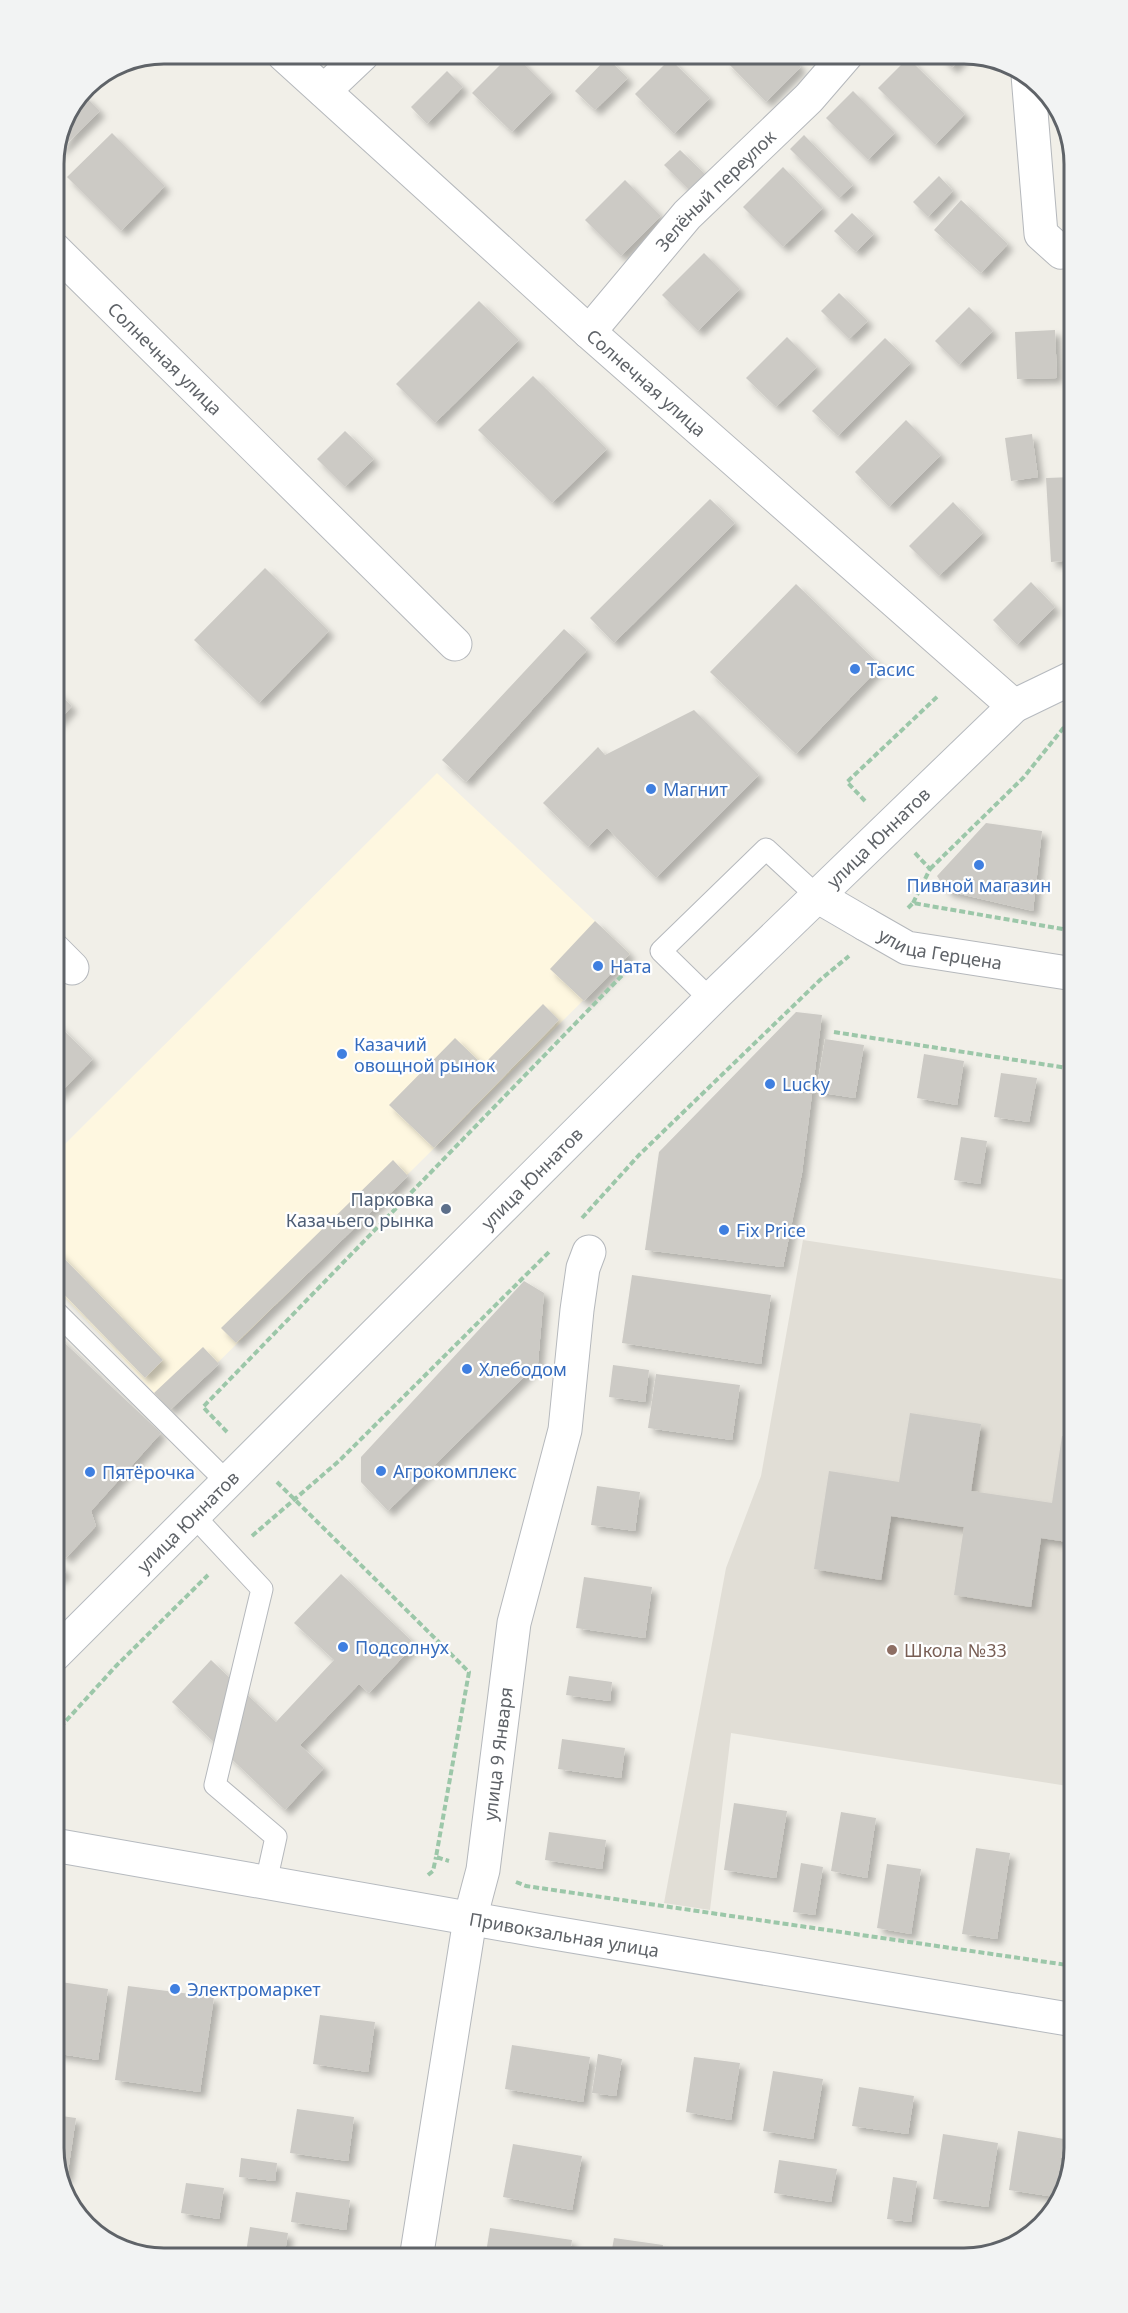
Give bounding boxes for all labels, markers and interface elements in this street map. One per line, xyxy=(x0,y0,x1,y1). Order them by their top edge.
street label: Зелёный переулок xyxy=(650,124,781,256)
street label: Солнечная улица xyxy=(103,297,228,420)
street label: Солнечная улица xyxy=(582,324,711,442)
place label: Тасис xyxy=(867,657,915,681)
marker: Тасис xyxy=(848,662,862,676)
place label: Магнит xyxy=(663,777,728,801)
marker: Магнит xyxy=(644,782,658,796)
street label: улица Юннатов xyxy=(821,782,935,893)
marker: Пивной магазин xyxy=(972,858,986,872)
place label: Пивной магазин xyxy=(907,873,1051,897)
street label: улица Герцена xyxy=(874,922,1004,975)
place label: Ната xyxy=(610,954,652,978)
marker: Ната xyxy=(591,959,605,973)
place label: Казачий овощной рынок xyxy=(354,1032,496,1077)
marker: Казачий овощной рынок xyxy=(335,1047,349,1061)
place label: Lucky xyxy=(782,1072,831,1096)
marker: Lucky xyxy=(763,1077,777,1091)
street label: улица Юннатов xyxy=(475,1122,588,1234)
place label: Парковка Казачьего рынка xyxy=(286,1187,434,1232)
marker: Парковка Казачьего рынка xyxy=(439,1202,453,1216)
place label: Fix Price xyxy=(736,1218,806,1242)
marker: Fix Price xyxy=(717,1223,731,1237)
place label: Хлебодом xyxy=(479,1357,567,1381)
marker: Хлебодом xyxy=(460,1362,474,1376)
place label: Агрокомплекс xyxy=(393,1459,517,1483)
place label: Пятёрочка xyxy=(102,1460,195,1484)
marker: Агрокомплекс xyxy=(374,1464,388,1478)
marker: Пятёрочка xyxy=(83,1465,97,1479)
street label: улица Юннатов xyxy=(132,1465,244,1578)
place label: Подсолнух xyxy=(355,1635,450,1659)
place label: Школа №33 xyxy=(904,1638,1007,1662)
marker: Подсолнух xyxy=(336,1640,350,1654)
marker: Школа №33 xyxy=(885,1643,899,1657)
street label: улица 9 Января xyxy=(477,1686,518,1822)
street label: Привокзальная улица xyxy=(467,1906,661,1962)
place label: Электромаркет xyxy=(187,1977,321,2001)
marker: Электромаркет xyxy=(168,1982,182,1996)

